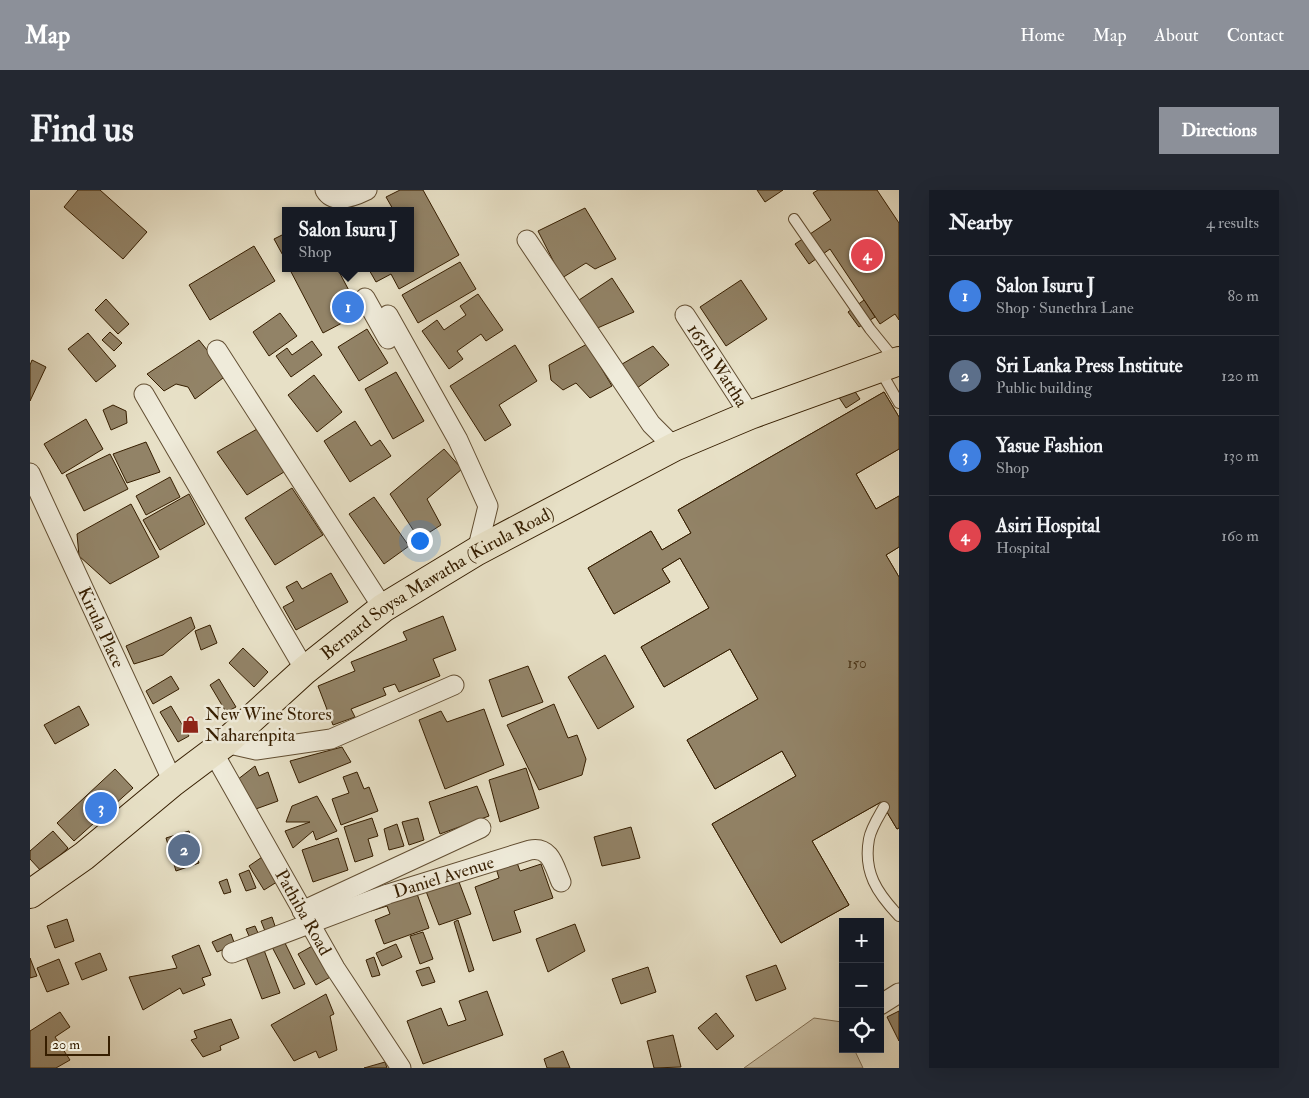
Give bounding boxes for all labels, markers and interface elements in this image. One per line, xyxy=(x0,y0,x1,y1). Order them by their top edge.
text: Map xyxy=(25,20,70,51)
text: Home xyxy=(1020,24,1065,47)
text: Map xyxy=(1093,24,1127,47)
text: About xyxy=(1155,24,1199,47)
text: Contact xyxy=(1227,24,1284,47)
button: Directions xyxy=(1159,107,1279,154)
text: Find us xyxy=(30,108,134,152)
popup xyxy=(282,207,414,272)
text: Nearby xyxy=(949,209,1012,236)
text: 4 results xyxy=(1206,213,1259,233)
text: Salon Isuru J xyxy=(299,218,397,242)
pin: 4 xyxy=(851,236,883,274)
text: Shop xyxy=(299,242,332,262)
text: Salon Isuru J xyxy=(996,274,1095,298)
text: 1 xyxy=(962,286,968,306)
text: 80 m xyxy=(1228,286,1259,306)
pin: 1 xyxy=(332,288,364,326)
text: Shop · Sunethra Lane xyxy=(996,298,1134,318)
street label: 165th Wattha xyxy=(682,319,754,412)
text: Sri Lanka Press Institute xyxy=(996,354,1183,378)
text: 2 xyxy=(961,366,969,386)
text: 120 m xyxy=(1221,366,1259,386)
text: Public building xyxy=(996,378,1092,398)
text: Yasue Fashion xyxy=(996,434,1103,458)
text: 3 xyxy=(962,446,968,466)
text: 130 m xyxy=(1223,446,1259,466)
text: Shop xyxy=(996,458,1029,478)
street label: Bernard Soysa Mawatha (Kirula Road) xyxy=(316,501,558,665)
text: Asiri Hospital xyxy=(996,514,1100,538)
text: 4 xyxy=(961,526,969,546)
text: 160 m xyxy=(1221,526,1259,546)
your location xyxy=(407,528,433,554)
text: Hospital xyxy=(996,538,1050,558)
street label: Kirula Place xyxy=(73,583,130,672)
house number: 150 xyxy=(847,654,867,673)
place label: New Wine Stores Naharenpita xyxy=(205,703,332,747)
shop icon: New Wine Stores Naharenpita xyxy=(181,714,201,734)
pin: 3 xyxy=(85,789,117,827)
pin: 2 xyxy=(168,831,200,869)
street label: Daniel Avenue xyxy=(390,850,497,903)
street label: Pathiba Road xyxy=(270,865,337,959)
map controls xyxy=(839,918,884,1053)
button: + xyxy=(839,918,884,963)
button: − xyxy=(839,963,884,1008)
button: locate xyxy=(839,1008,884,1053)
scale bar xyxy=(45,1033,110,1056)
text: 20 m xyxy=(52,1036,80,1053)

